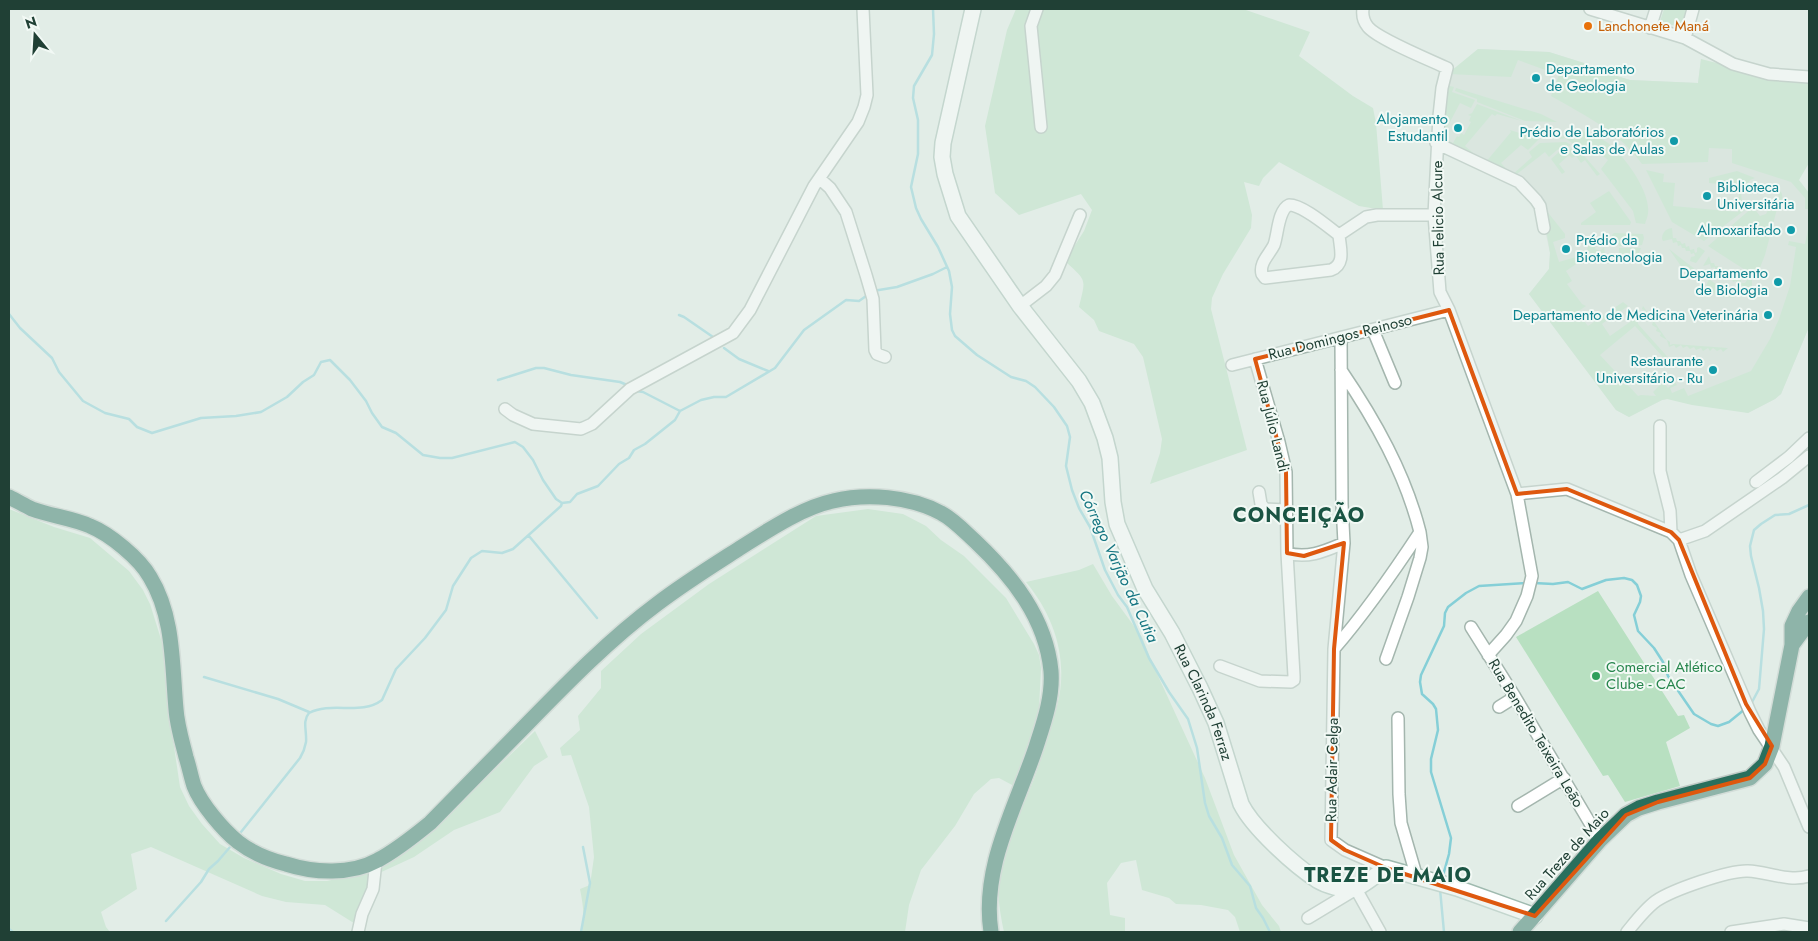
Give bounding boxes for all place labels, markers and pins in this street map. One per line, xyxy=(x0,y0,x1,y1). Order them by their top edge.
place label: Lanchonete Maná xyxy=(1598,15,1709,37)
marker: Lanchonete Maná xyxy=(1582,20,1594,32)
place label: Departamento de Geologia xyxy=(1546,58,1635,97)
marker: Departamento de Geologia xyxy=(1530,72,1542,84)
place label: Alojamento Estudantil xyxy=(1376,108,1448,147)
place label: Prédio de Laboratórios e Salas de Aulas xyxy=(1519,121,1664,160)
marker: Alojamento Estudantil xyxy=(1452,122,1464,134)
marker: Prédio de Laboratórios e Salas de Aulas xyxy=(1668,135,1680,147)
place label: Biblioteca Universitária xyxy=(1717,176,1795,215)
marker: Biblioteca Universitária xyxy=(1701,190,1713,202)
place label: Almoxarifado xyxy=(1697,219,1781,241)
marker: Almoxarifado xyxy=(1785,224,1797,236)
place label: Prédio da Biotecnologia xyxy=(1576,229,1662,268)
marker: Prédio da Biotecnologia xyxy=(1560,243,1572,255)
place label: Departamento de Biologia xyxy=(1679,262,1768,301)
marker: Departamento de Biologia xyxy=(1772,276,1784,288)
place label: Departamento de Medicina Veterinária xyxy=(1513,304,1758,326)
marker: Departamento de Medicina Veterinária xyxy=(1762,309,1774,321)
place label: Restaurante Universitário - Ru xyxy=(1596,350,1703,389)
marker: Restaurante Universitário - Ru xyxy=(1707,364,1719,376)
place label: Comercial Atlético Clube - CAC xyxy=(1606,656,1723,695)
marker: Comercial Atlético Clube - CAC xyxy=(1590,670,1602,682)

